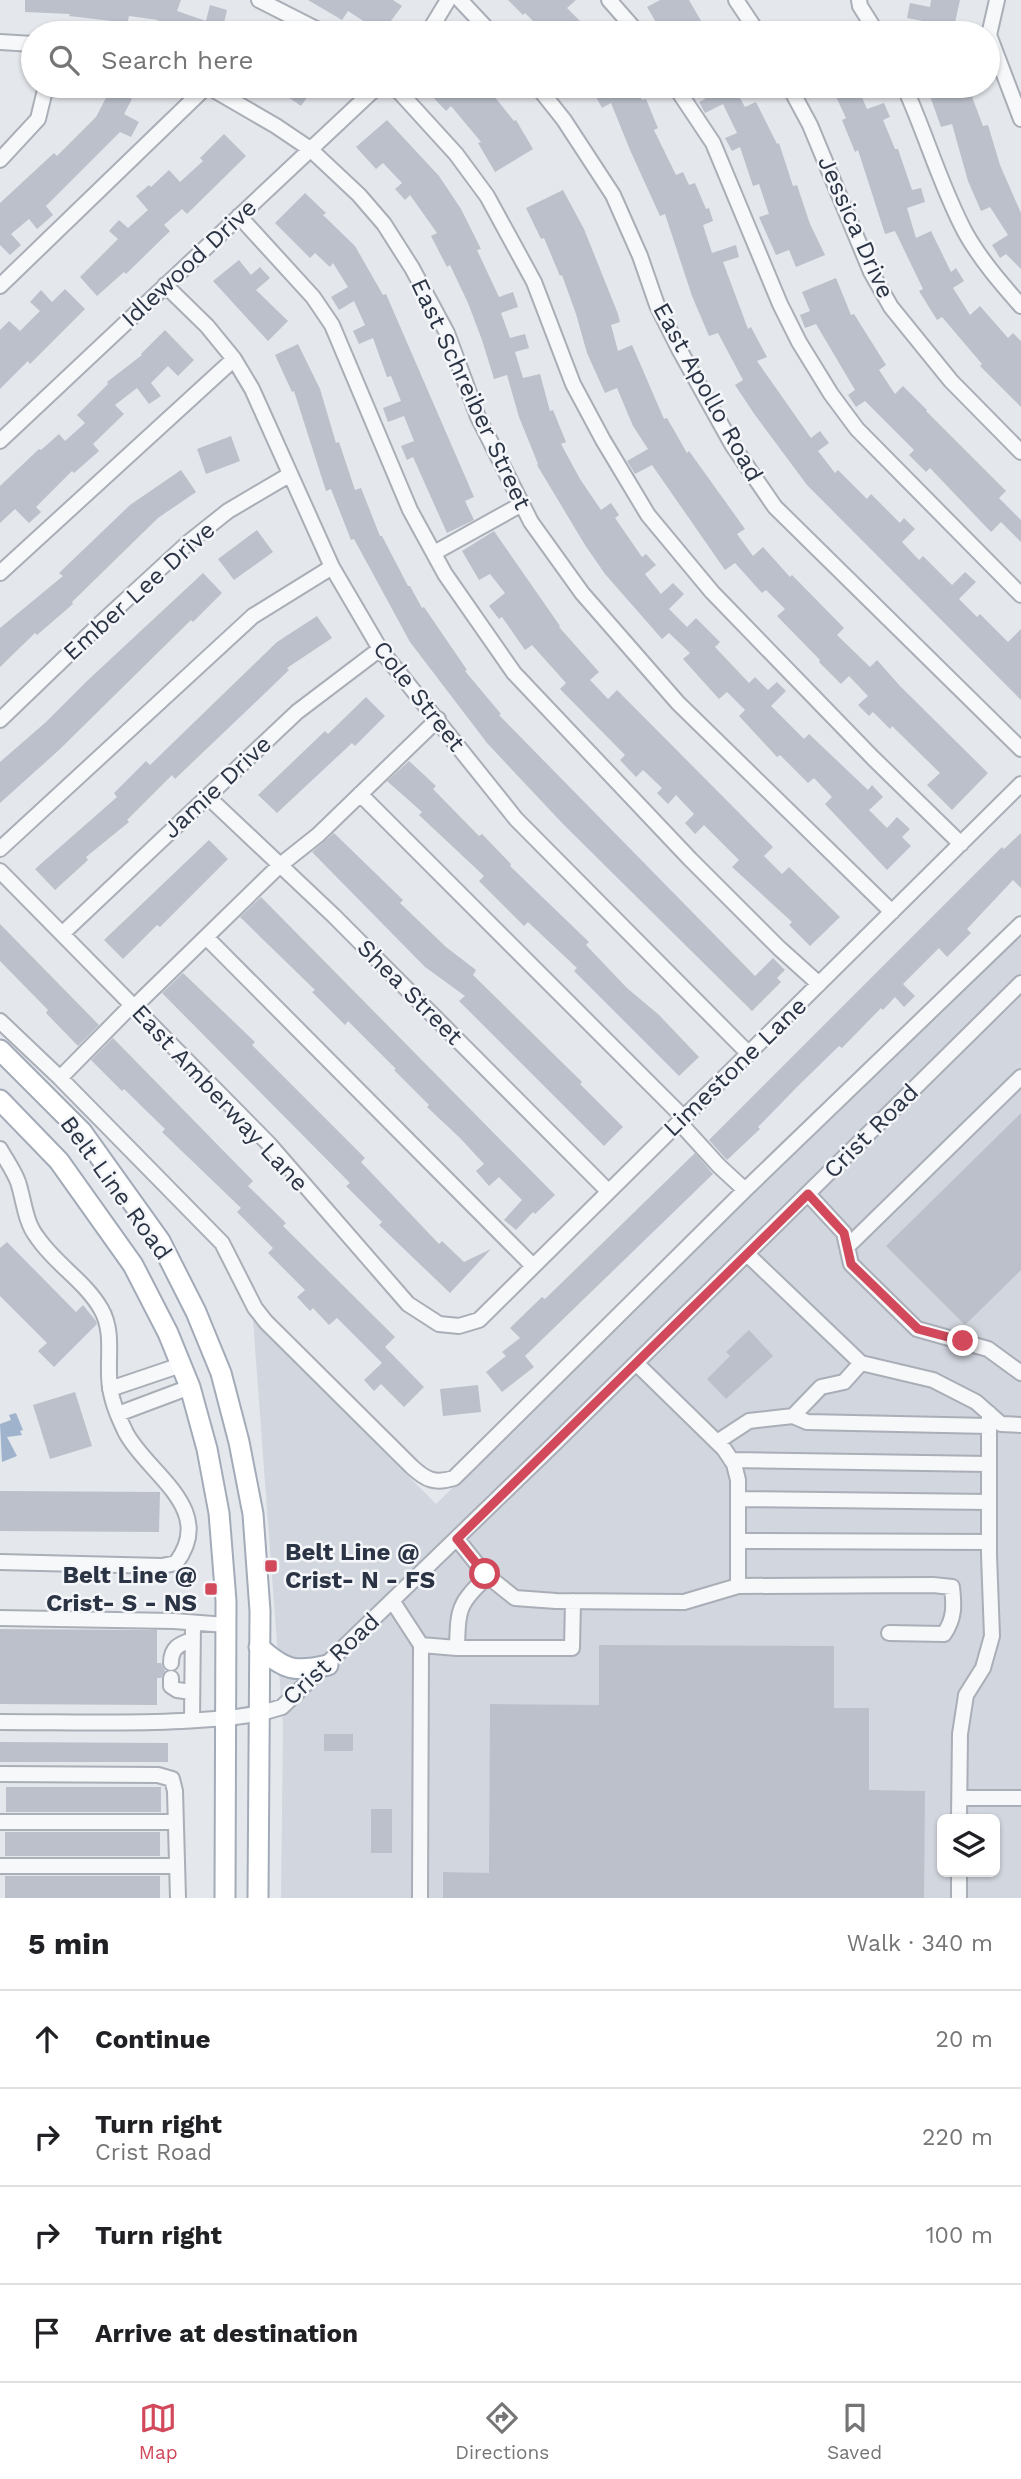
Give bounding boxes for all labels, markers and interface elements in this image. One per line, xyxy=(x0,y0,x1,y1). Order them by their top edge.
search box xyxy=(21,21,1000,98)
icon: search xyxy=(45,41,83,79)
text: Search here xyxy=(101,45,253,75)
street label: Jessica Drive xyxy=(812,151,900,303)
street label: Idlewood Drive xyxy=(116,193,262,333)
street label: East Schreiber Street xyxy=(405,274,537,514)
street label: East Apollo Road xyxy=(647,298,769,486)
street label: Ember Lee Drive xyxy=(58,516,220,666)
street label: Cole Street xyxy=(367,635,471,757)
street label: Jamie Drive xyxy=(157,730,277,844)
street label: Shea Street xyxy=(351,933,469,1051)
street label: Limestone Lane xyxy=(658,992,812,1142)
street label: East Amberway Lane xyxy=(126,999,314,1197)
street label: Crist Road xyxy=(818,1078,924,1184)
street label: Belt Line Road xyxy=(54,1111,178,1265)
route end xyxy=(947,1325,978,1356)
place label: Belt Line @ Crist- N - FS xyxy=(285,1538,435,1594)
marker: Belt Line @ Crist- N - FS xyxy=(263,1558,279,1574)
route start xyxy=(469,1558,500,1589)
place label: Belt Line @ Crist- S - NS xyxy=(46,1561,197,1617)
marker: Belt Line @ Crist- S - NS xyxy=(203,1581,219,1597)
street label: Crist Road xyxy=(277,1607,385,1711)
map controls xyxy=(937,1814,1000,1877)
button: layers xyxy=(937,1814,1000,1877)
text: 5 min xyxy=(28,1926,110,1961)
text: Walk · 340 m xyxy=(847,1930,993,1957)
icon: ahead xyxy=(28,2020,66,2058)
text: Continue xyxy=(95,2024,211,2054)
text: 20 m xyxy=(936,2026,993,2053)
text: Turn right xyxy=(95,2109,222,2139)
icon: right xyxy=(28,2118,66,2156)
text: 220 m xyxy=(922,2124,993,2151)
text: Crist Road xyxy=(95,2139,212,2166)
icon: right xyxy=(28,2216,66,2254)
text: Turn right xyxy=(95,2220,222,2250)
text: 100 m xyxy=(926,2222,993,2249)
icon: arrive xyxy=(28,2314,66,2352)
text: Arrive at destination xyxy=(95,2318,358,2348)
tab: Map xyxy=(139,2399,178,2464)
tab: Directions xyxy=(455,2399,549,2464)
tab: Saved xyxy=(827,2399,882,2464)

